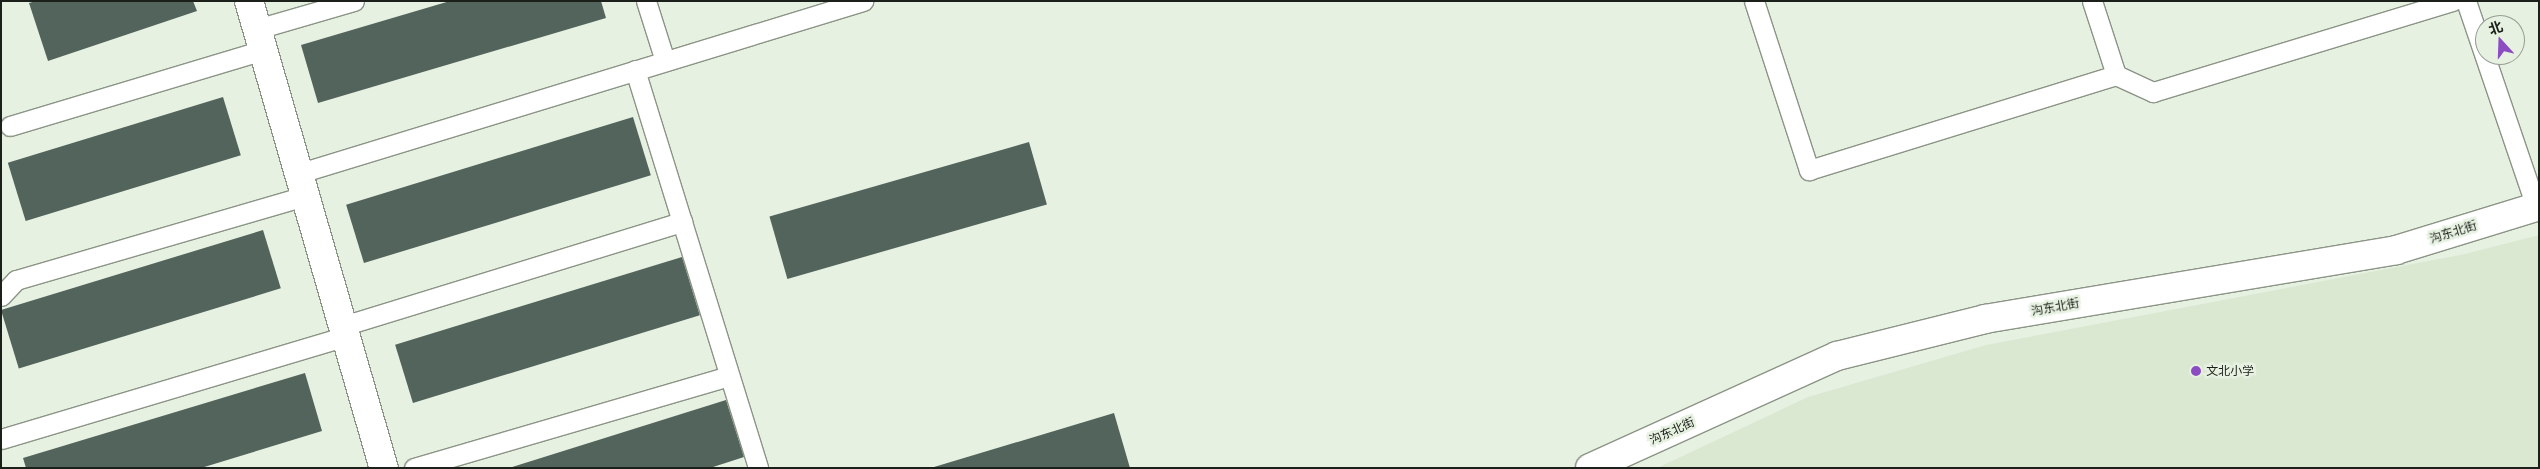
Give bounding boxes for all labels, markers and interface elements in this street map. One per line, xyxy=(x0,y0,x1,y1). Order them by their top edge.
north arrow xyxy=(2475,15,2525,65)
text: 北 xyxy=(2485,15,2505,39)
street label: 沟东北街 xyxy=(2428,218,2478,246)
street label: 沟东北街 xyxy=(2030,296,2080,318)
place label: 文北小学 xyxy=(2206,364,2254,378)
marker: 文北小学 xyxy=(2190,365,2202,377)
street label: 沟东北街 xyxy=(1647,415,1697,447)

